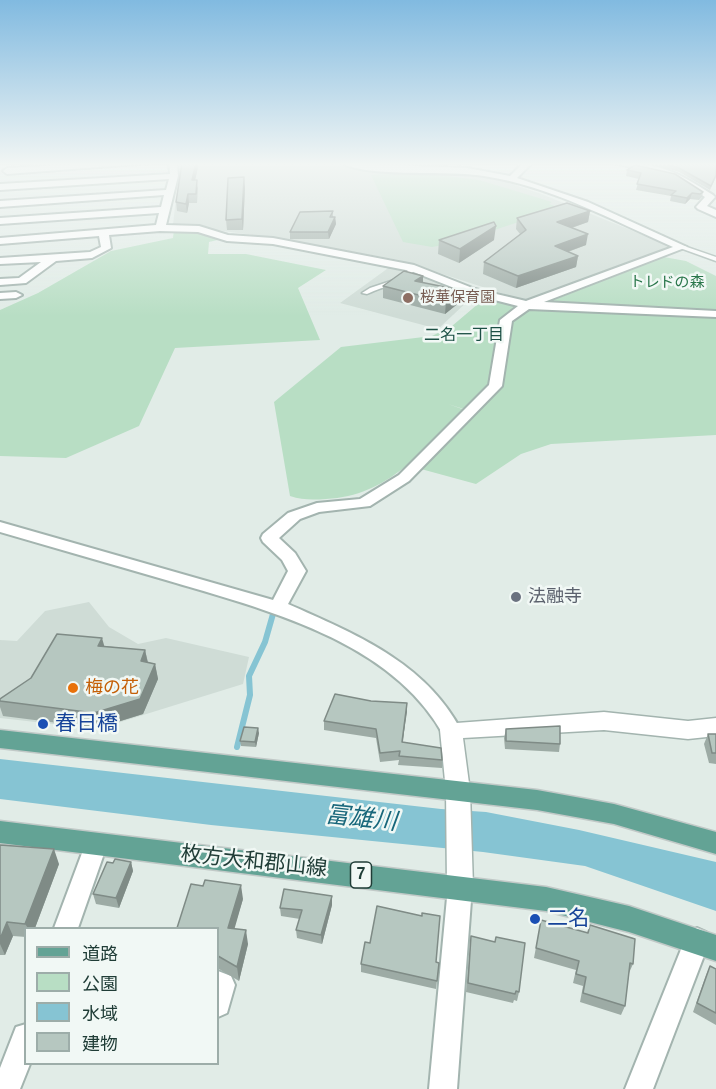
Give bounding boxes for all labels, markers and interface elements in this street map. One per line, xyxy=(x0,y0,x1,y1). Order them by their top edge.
park label: トレドの森 xyxy=(630,274,704,292)
place label: 桜華保育園 xyxy=(420,289,495,307)
marker: 桜華保育園 xyxy=(401,291,415,305)
district label: 二名一丁目 xyxy=(424,326,504,346)
place label: 法融寺 xyxy=(528,586,582,608)
marker: 法融寺 xyxy=(509,590,523,604)
place label: 梅の花 xyxy=(85,677,139,699)
marker: 梅の花 xyxy=(66,681,80,695)
place label: 春日橋 xyxy=(55,711,118,737)
marker: 春日橋 xyxy=(36,717,50,731)
water label: 富雄川 xyxy=(324,801,398,837)
street label: 枚方大和郡山線 xyxy=(180,842,328,882)
road number: 7 xyxy=(350,862,372,888)
place label: 二名 xyxy=(547,906,589,932)
marker: 二名 xyxy=(528,912,542,926)
legend xyxy=(24,927,219,1065)
text: 道路 xyxy=(82,944,118,964)
text: 公園 xyxy=(82,974,118,994)
text: 水域 xyxy=(82,1004,118,1024)
text: 建物 xyxy=(82,1034,118,1054)

